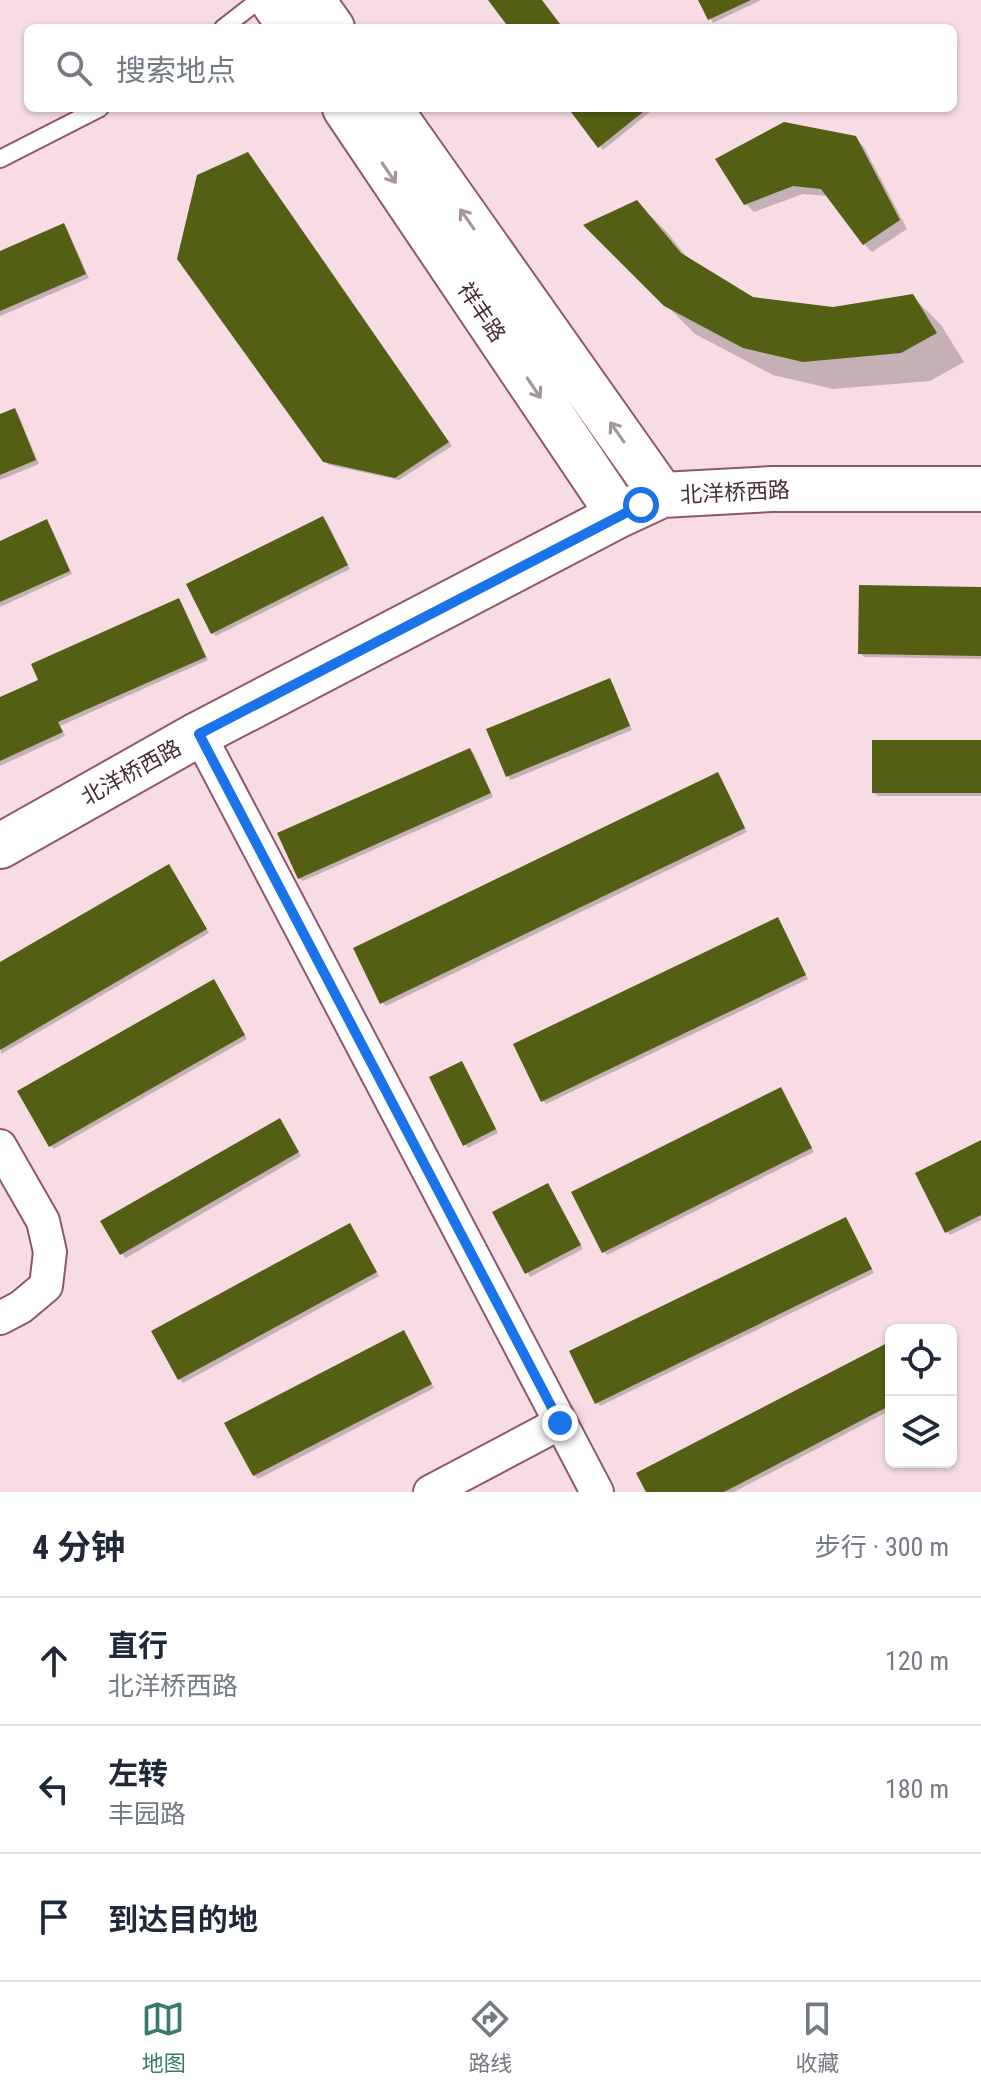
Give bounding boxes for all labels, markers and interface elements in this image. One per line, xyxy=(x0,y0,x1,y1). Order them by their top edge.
search box xyxy=(24,24,957,112)
icon: search xyxy=(52,46,96,90)
text: 搜索地点 xyxy=(116,53,236,88)
one-way arrow xyxy=(380,161,397,183)
one-way arrow xyxy=(459,209,475,231)
street label: 祥丰路 xyxy=(453,278,510,347)
one-way arrow xyxy=(525,377,542,399)
one-way arrow xyxy=(609,421,625,443)
street label: 北洋桥西路 xyxy=(679,477,791,508)
route start xyxy=(623,487,659,523)
street label: 北洋桥西路 xyxy=(77,735,185,810)
map controls xyxy=(885,1324,957,1468)
button: locate xyxy=(885,1324,957,1396)
button: layers xyxy=(885,1396,957,1468)
route end xyxy=(542,1405,578,1441)
text: 4 分钟 xyxy=(32,1527,125,1567)
text: 步行 · 300 m xyxy=(815,1532,949,1562)
text: 直行 xyxy=(108,1628,168,1663)
icon: ahead xyxy=(32,1639,76,1683)
text: 120 m xyxy=(885,1646,949,1676)
text: 北洋桥西路 xyxy=(108,1671,238,1701)
text: 左转 xyxy=(108,1756,168,1791)
icon: left xyxy=(32,1767,76,1811)
text: 180 m xyxy=(885,1774,949,1804)
text: 丰园路 xyxy=(108,1799,186,1829)
icon: arrive xyxy=(32,1895,76,1939)
text: 到达目的地 xyxy=(108,1902,258,1937)
tab: 地图 xyxy=(141,1997,186,2077)
tab: 路线 xyxy=(468,1997,513,2077)
tab: 收藏 xyxy=(795,1997,840,2077)

